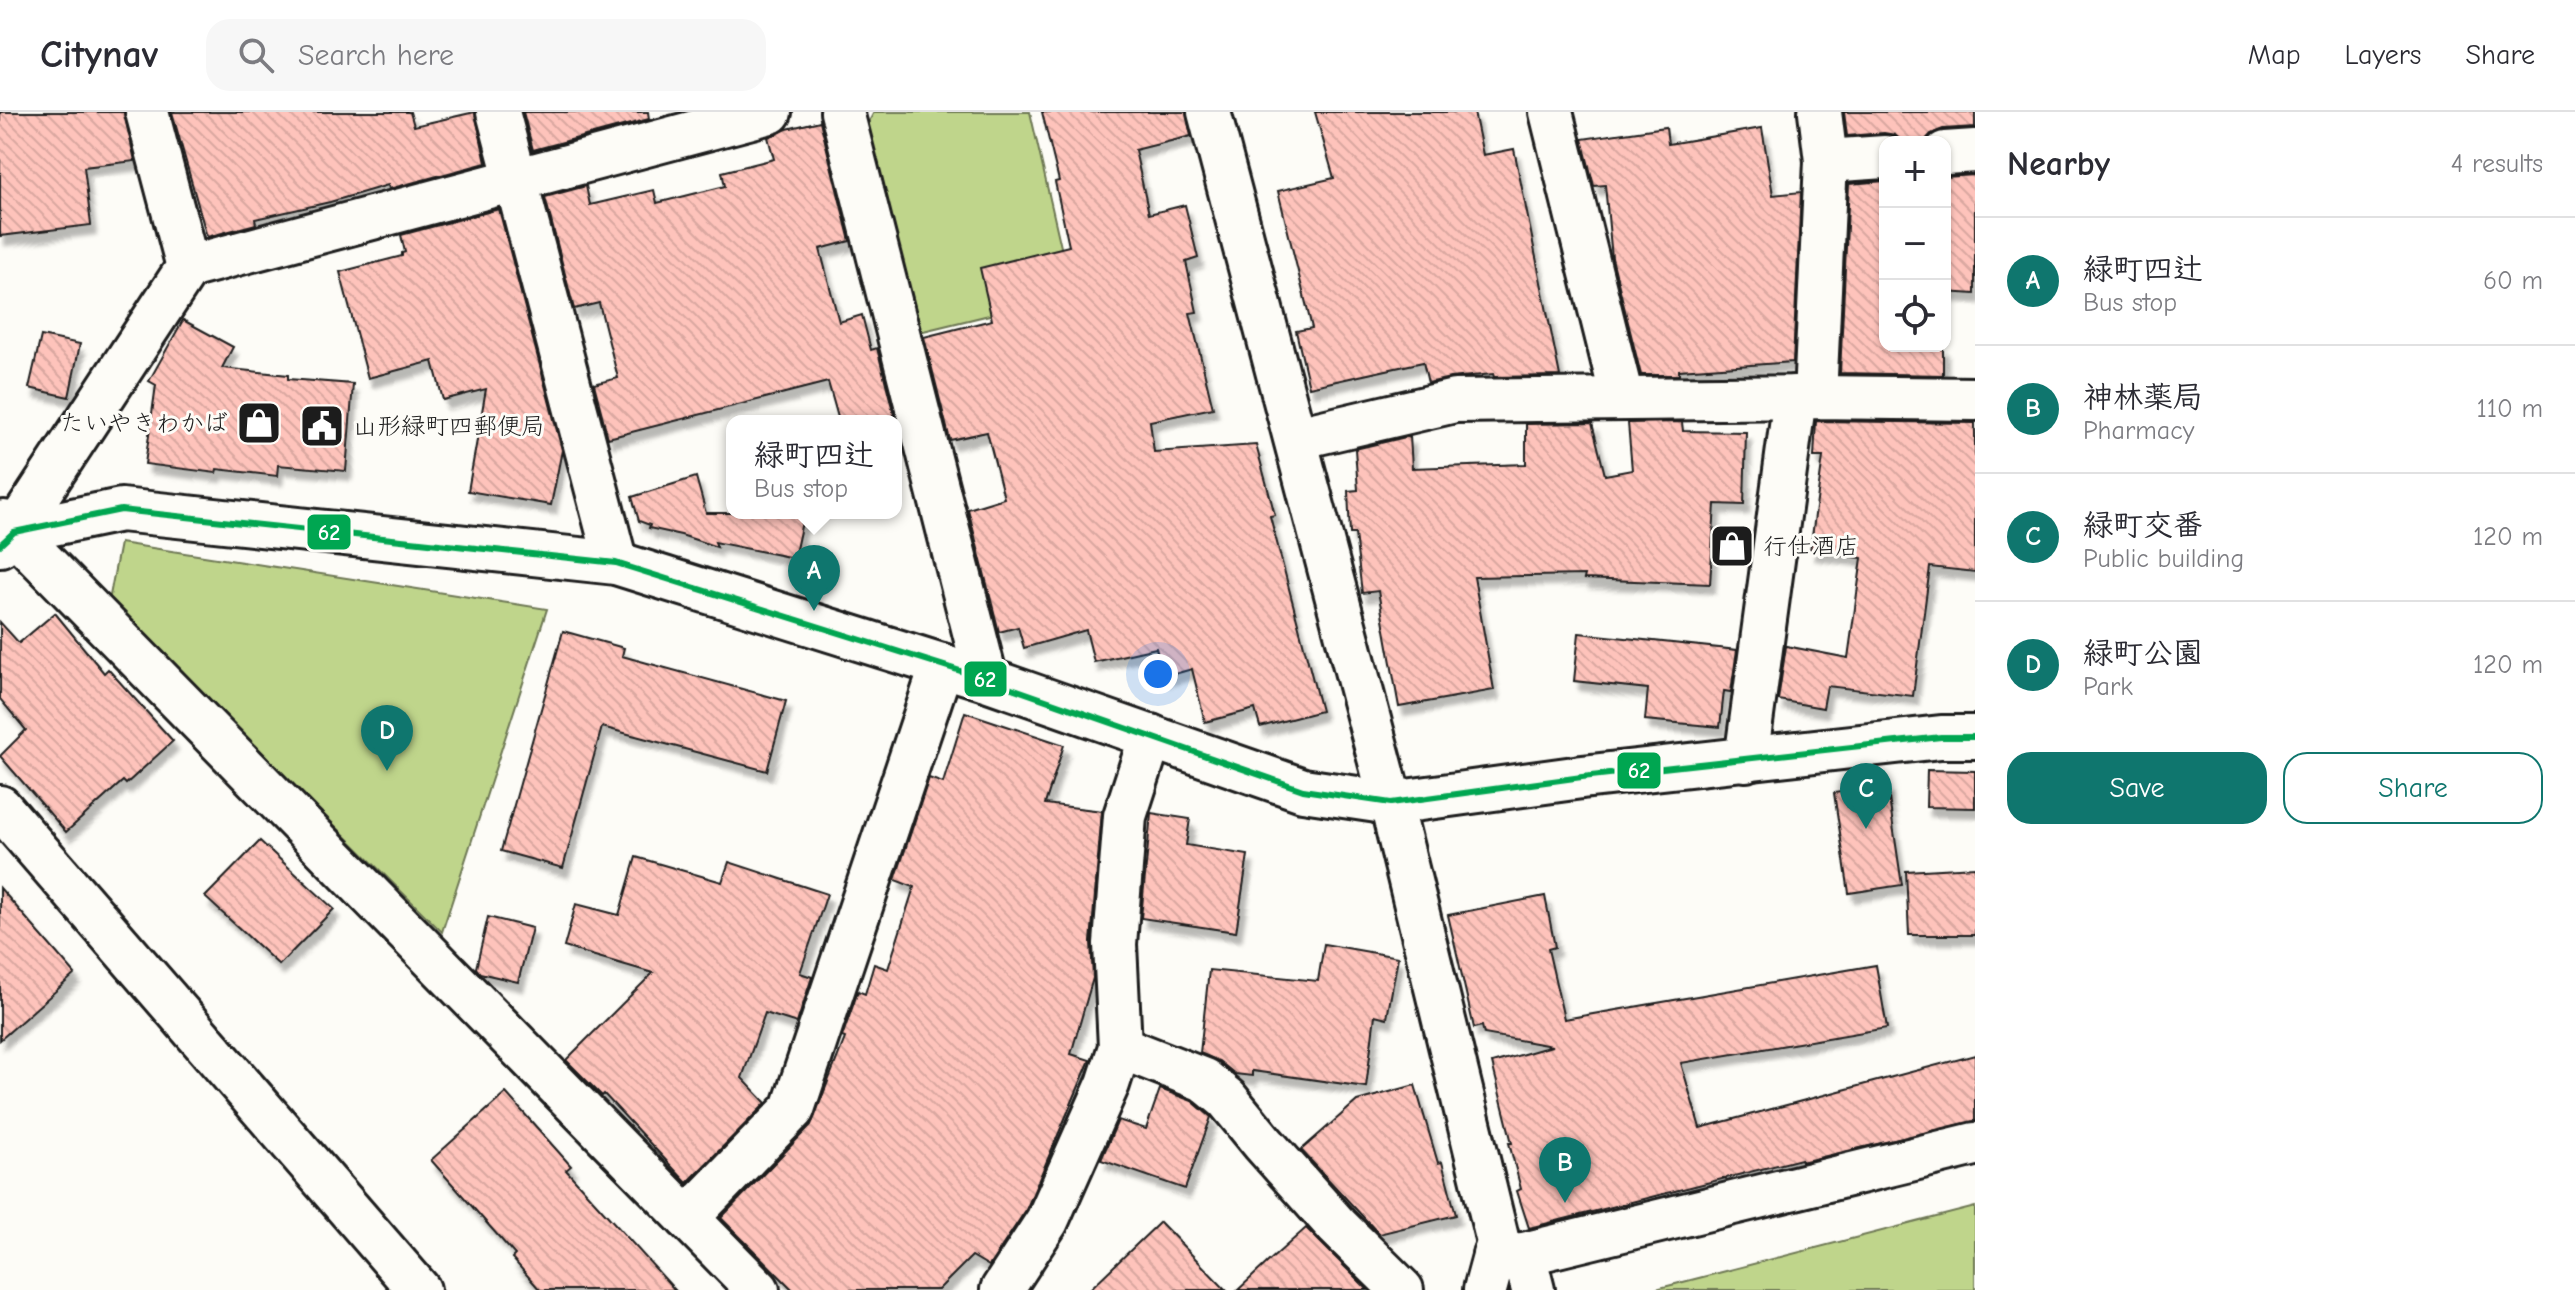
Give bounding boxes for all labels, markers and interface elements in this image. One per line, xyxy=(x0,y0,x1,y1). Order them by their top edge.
search box xyxy=(206,19,766,91)
text: Citynav xyxy=(40,33,158,77)
icon: search xyxy=(234,33,278,77)
text: Search here xyxy=(298,38,454,73)
text: Map xyxy=(2248,39,2301,71)
text: Layers xyxy=(2345,39,2421,71)
text: Share xyxy=(2465,39,2535,71)
map controls xyxy=(1879,136,1951,352)
button: + xyxy=(1879,136,1951,208)
text: Nearby xyxy=(2007,144,2110,184)
text: 4 results xyxy=(2451,149,2543,179)
button: − xyxy=(1879,208,1951,280)
text: 緑町四辻 xyxy=(2083,252,2203,287)
text: A xyxy=(2026,266,2040,296)
text: 60 m xyxy=(2483,266,2543,296)
button: locate xyxy=(1879,280,1951,352)
text: Bus stop xyxy=(2083,288,2177,318)
text: 神林薬局 xyxy=(2083,380,2203,415)
text: B xyxy=(2025,394,2041,424)
text: 110 m xyxy=(2476,394,2543,424)
shop icon: たいやきわかば xyxy=(235,399,283,447)
public building icon: 山形緑町四郵便局 xyxy=(298,402,346,450)
place label: たいやきわかば xyxy=(60,409,228,437)
place label: 山形緑町四郵便局 xyxy=(353,412,545,440)
popup xyxy=(726,415,902,519)
text: Pharmacy xyxy=(2083,416,2194,446)
text: 緑町四辻 xyxy=(754,438,874,473)
text: Bus stop xyxy=(754,474,848,504)
text: 緑町交番 xyxy=(2083,508,2203,543)
line badge: 62 xyxy=(306,513,352,551)
text: 62 xyxy=(318,520,340,546)
shop icon: 行仕酒店 xyxy=(1708,522,1756,570)
text: C xyxy=(2025,522,2041,552)
text: 120 m xyxy=(2473,522,2543,552)
place label: 行仕酒店 xyxy=(1763,532,1859,560)
text: Public building xyxy=(2083,544,2244,574)
pin: A xyxy=(788,545,840,611)
text: 緑町公園 xyxy=(2083,636,2203,671)
text: D xyxy=(2025,650,2041,680)
text: 120 m xyxy=(2473,650,2543,680)
your location xyxy=(1138,654,1178,694)
line badge: 62 xyxy=(963,660,1008,698)
text: 62 xyxy=(974,667,996,693)
text: Park xyxy=(2083,672,2133,702)
pin: D xyxy=(361,705,413,771)
line badge: 62 xyxy=(1616,751,1662,790)
button: Save xyxy=(2007,752,2267,824)
button: Share xyxy=(2283,752,2543,824)
text: 62 xyxy=(1628,758,1650,784)
pin: C xyxy=(1840,763,1892,829)
pin: B xyxy=(1539,1137,1591,1203)

